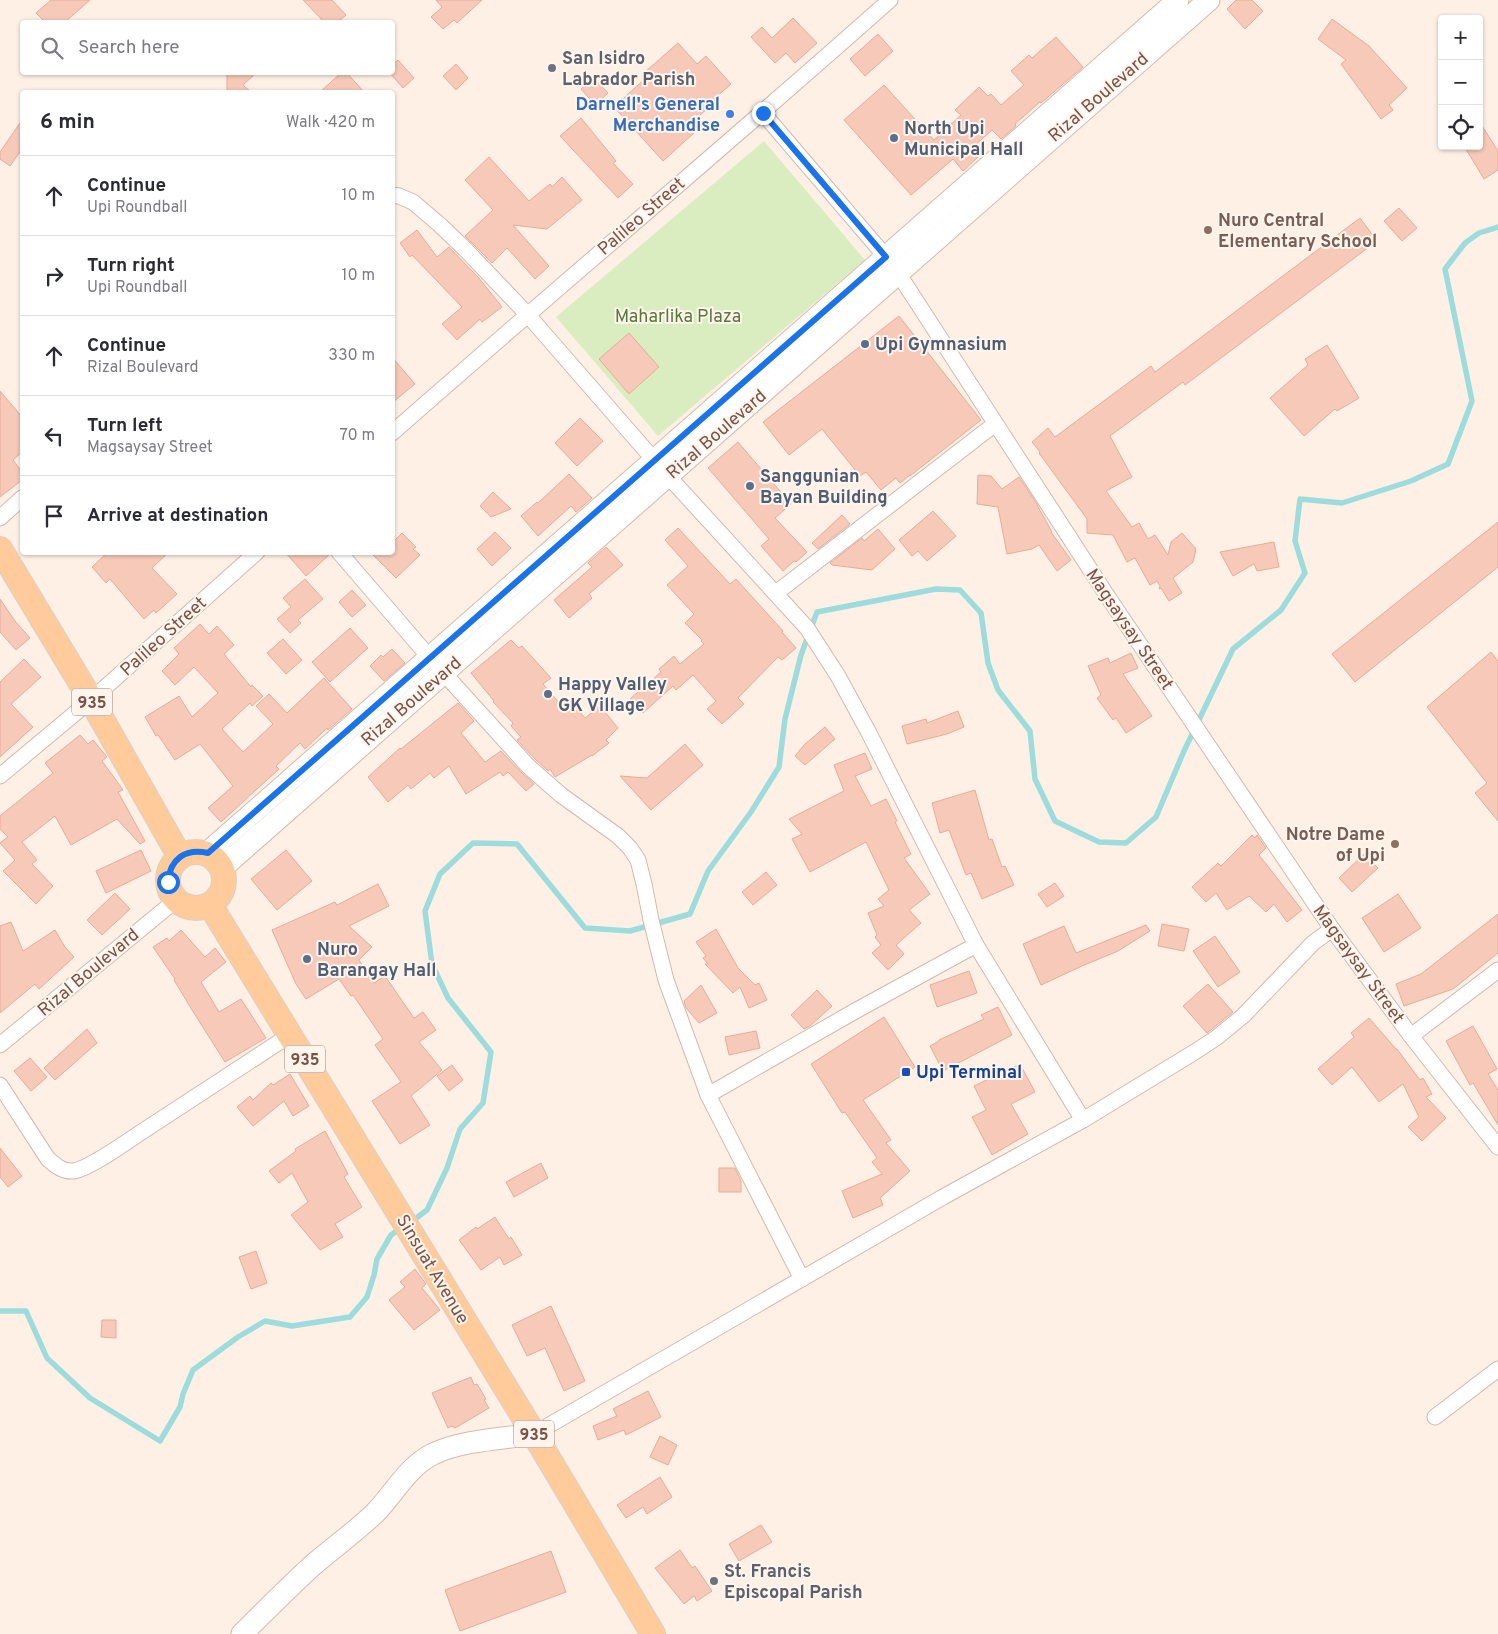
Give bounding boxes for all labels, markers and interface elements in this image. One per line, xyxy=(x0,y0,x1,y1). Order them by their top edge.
map controls xyxy=(1438,15,1483,150)
button: + xyxy=(1438,15,1483,60)
search box xyxy=(20,20,395,75)
icon: search xyxy=(38,34,66,62)
text: Search here xyxy=(78,36,180,60)
place label: San Isidro Labrador Parish xyxy=(562,48,696,92)
street label: Rizal Boulevard xyxy=(1044,48,1154,148)
button: − xyxy=(1438,60,1483,105)
marker: San Isidro Labrador Parish xyxy=(546,62,558,74)
place label: Darnell's General Merchandise xyxy=(575,94,720,138)
route end xyxy=(752,102,775,125)
button: locate xyxy=(1438,105,1483,150)
marker: Darnell's General Merchandise xyxy=(724,108,736,120)
text: 6 min xyxy=(40,109,95,136)
text: Walk · 420 m xyxy=(286,113,375,133)
place label: North Upi Municipal Hall xyxy=(904,118,1024,162)
marker: North Upi Municipal Hall xyxy=(888,132,900,144)
street label: Palileo Street xyxy=(594,173,690,261)
text: Continue xyxy=(87,174,166,198)
icon: ahead xyxy=(40,182,68,210)
text: 10 m xyxy=(341,186,375,206)
text: Upi Roundball xyxy=(87,198,187,218)
place label: Nuro Central Elementary School xyxy=(1218,210,1377,254)
marker: Nuro Central Elementary School xyxy=(1202,224,1214,236)
text: Turn right xyxy=(87,254,175,278)
icon: right xyxy=(40,262,68,290)
text: 10 m xyxy=(341,266,375,286)
text: Upi Roundball xyxy=(87,278,187,298)
park label: Maharlika Plaza xyxy=(615,306,741,329)
text: Continue xyxy=(87,334,166,358)
place label: Upi Gymnasium xyxy=(875,334,1007,357)
marker: Upi Gymnasium xyxy=(859,338,871,350)
icon: ahead xyxy=(40,342,68,370)
text: 330 m xyxy=(328,346,375,366)
text: Rizal Boulevard xyxy=(87,358,199,378)
street label: Rizal Boulevard xyxy=(662,385,772,485)
text: Turn left xyxy=(87,414,163,438)
icon: left xyxy=(40,422,68,450)
text: 70 m xyxy=(340,426,375,446)
text: Magsaysay Street xyxy=(87,438,213,458)
place label: Sanggunian Bayan Building xyxy=(760,466,888,510)
marker: Sanggunian Bayan Building xyxy=(744,480,756,492)
icon: arrive xyxy=(40,502,68,530)
text: Arrive at destination xyxy=(87,504,268,528)
street label: Magsaysay Street xyxy=(1080,565,1178,695)
street label: Palileo Street xyxy=(116,592,212,682)
street label: Rizal Boulevard xyxy=(357,652,467,752)
place label: Happy Valley GK Village xyxy=(558,674,667,718)
marker: Happy Valley GK Village xyxy=(542,688,554,700)
road number: 935 xyxy=(72,689,112,716)
place label: Notre Dame of Upi xyxy=(1286,824,1385,868)
marker: Notre Dame of Upi xyxy=(1389,838,1401,850)
route start xyxy=(157,871,180,894)
street label: Magsaysay Street xyxy=(1307,901,1409,1029)
street label: Rizal Boulevard xyxy=(34,924,144,1022)
place label: Nuro Barangay Hall xyxy=(317,939,436,983)
marker: Nuro Barangay Hall xyxy=(301,953,313,965)
road number: 935 xyxy=(285,1046,325,1072)
place label: Upi Terminal xyxy=(916,1062,1022,1085)
marker: Upi Terminal xyxy=(900,1066,912,1078)
street label: Sinsuat Avenue xyxy=(390,1211,473,1329)
road number: 935 xyxy=(514,1420,554,1448)
place label: St. Francis Episcopal Parish xyxy=(724,1561,863,1605)
marker: St. Francis Episcopal Parish xyxy=(708,1575,720,1587)

